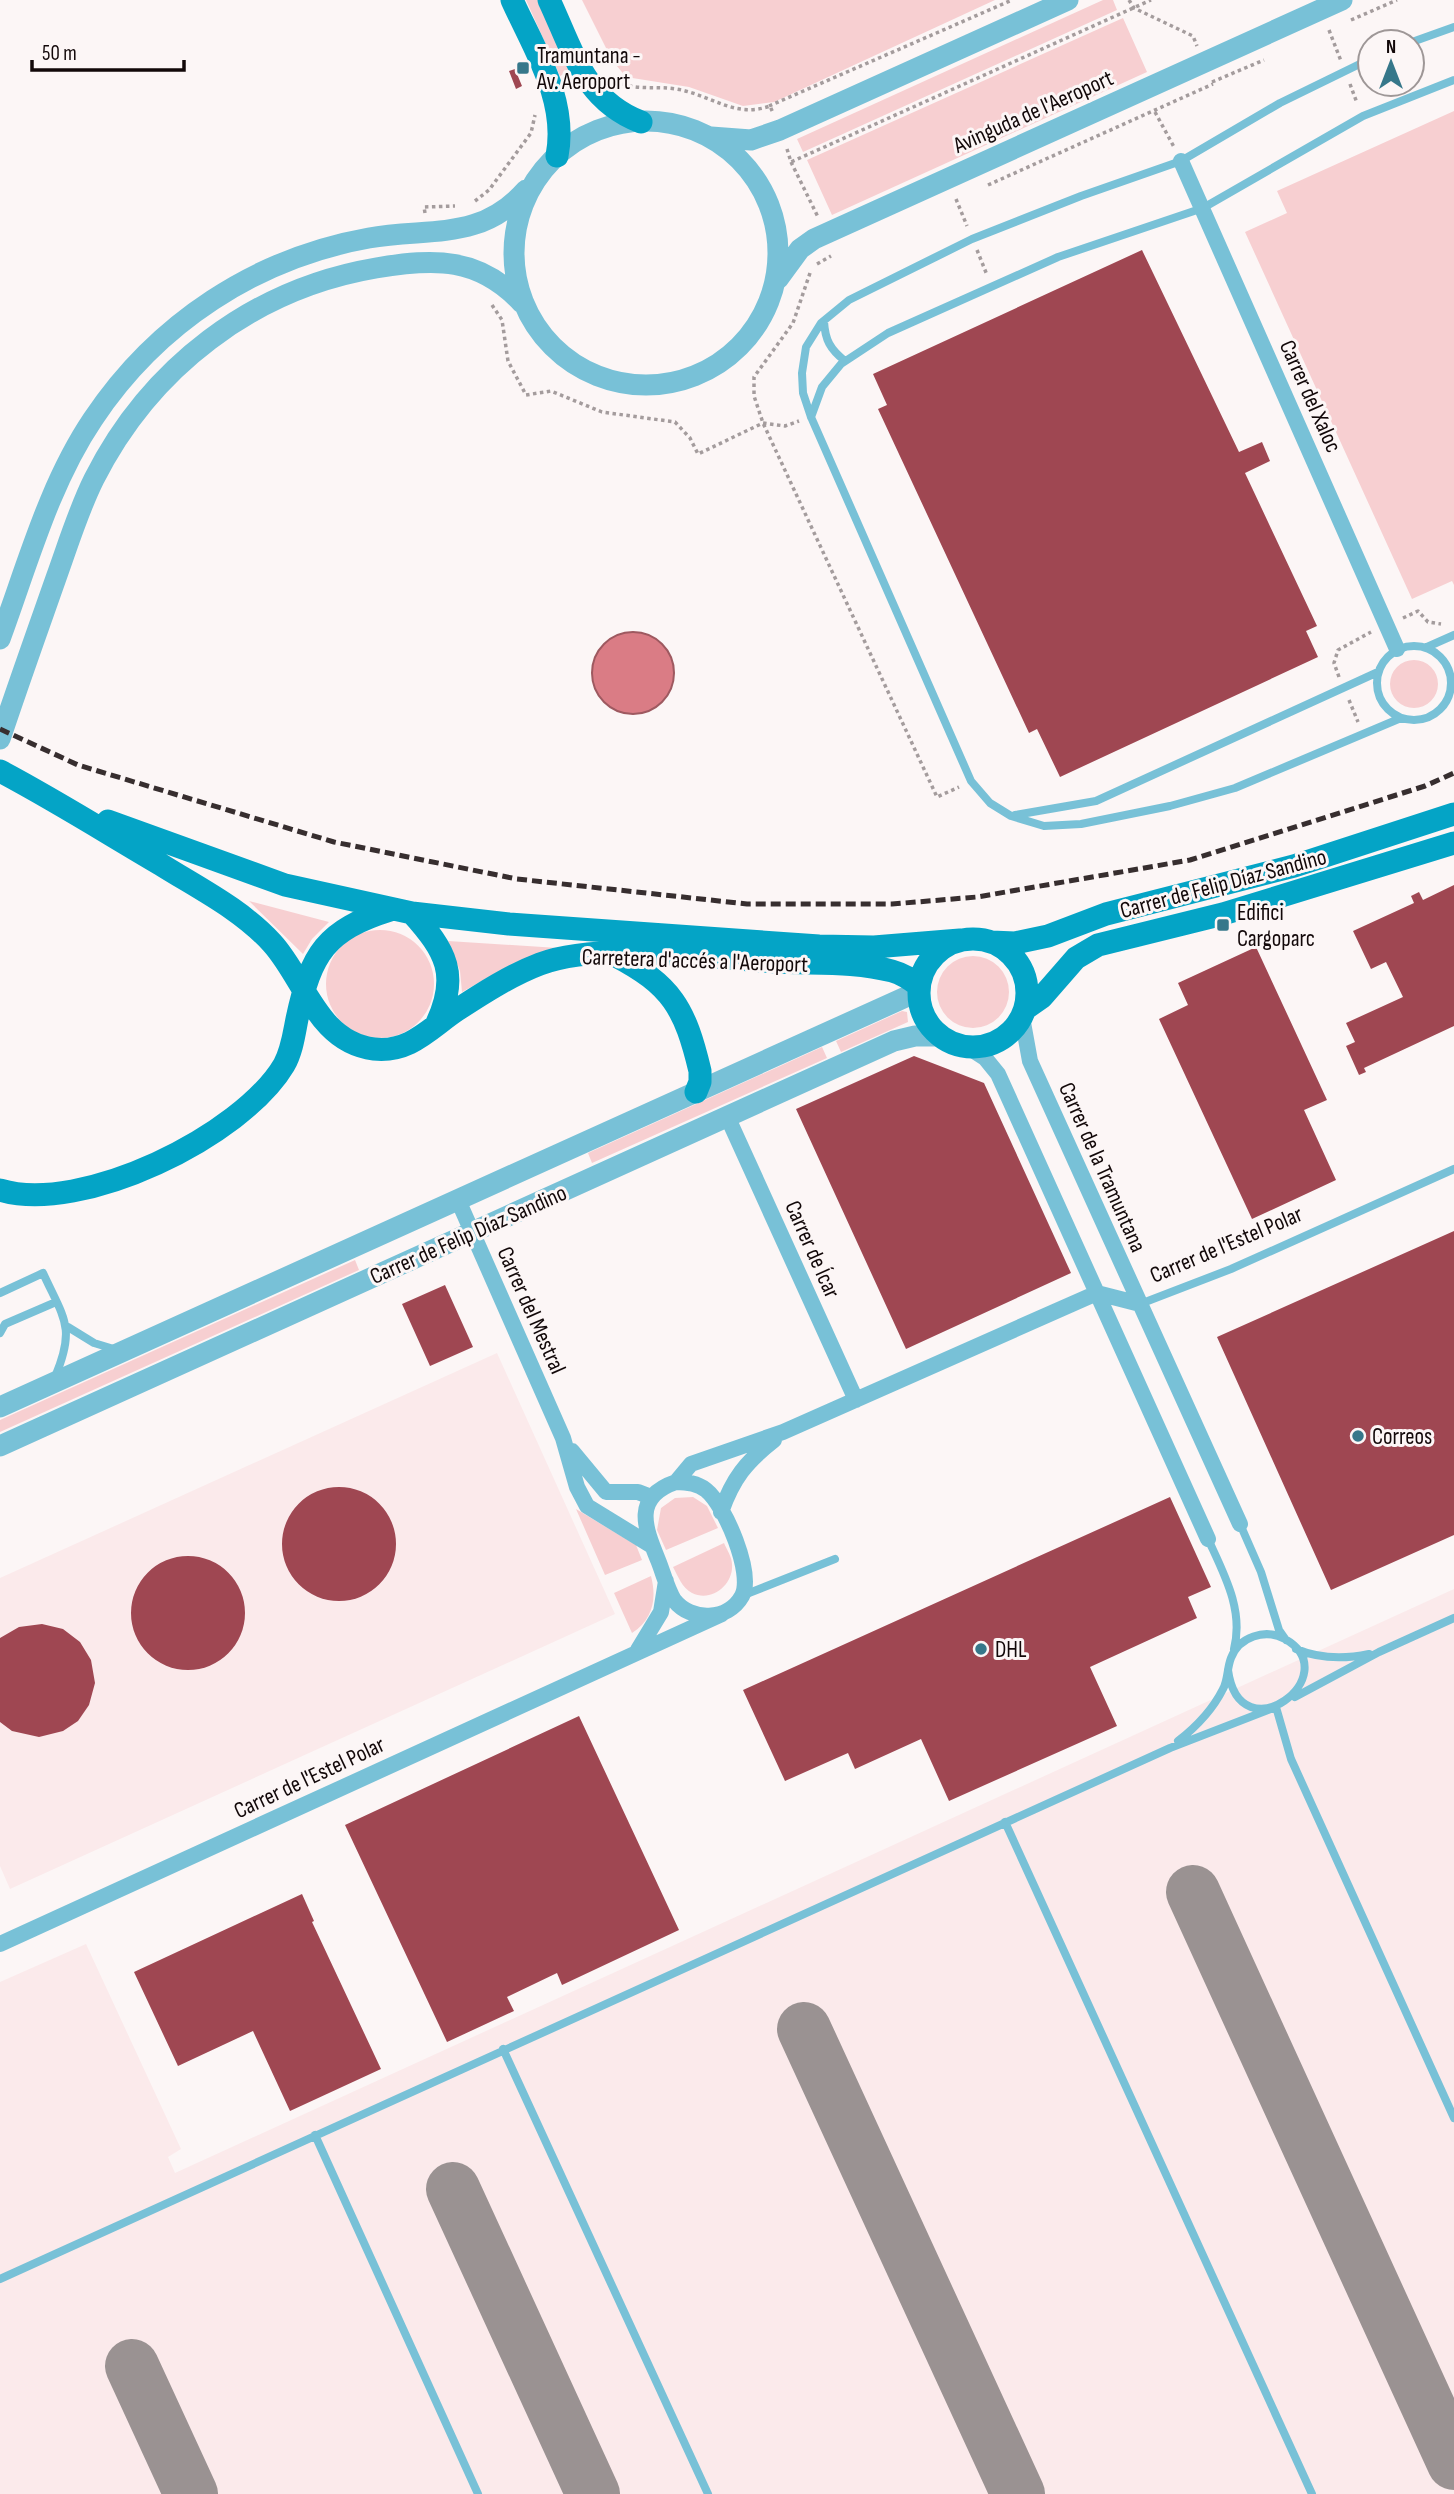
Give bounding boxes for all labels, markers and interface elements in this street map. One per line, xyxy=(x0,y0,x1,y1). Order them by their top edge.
scale bar xyxy=(32,28,184,72)
north arrow xyxy=(1356,28,1426,98)
text: N xyxy=(1386,36,1396,59)
text: 50 m xyxy=(42,41,77,66)
place label: Tramuntana - Av. Aeroport xyxy=(536,42,641,96)
marker: Tramuntana - Av. Aeroport xyxy=(515,60,531,76)
street label: Avinguda de l'Aeroport xyxy=(948,64,1118,160)
street label: Carrer del Xaloc xyxy=(1273,336,1347,457)
street label: Carrer de Felip Díaz Sandino xyxy=(1117,843,1330,925)
place label: Edifici Cargoparc xyxy=(1237,899,1315,953)
marker: Edifici Cargoparc xyxy=(1215,917,1231,933)
street label: Carretera d'accés a l'Aeroport xyxy=(581,943,809,979)
street label: Carrer de la Tramuntana xyxy=(1052,1078,1152,1257)
street label: Carrer de Felip Díaz Sandino xyxy=(366,1179,571,1291)
street label: Carrer de Ícar xyxy=(778,1196,846,1303)
street label: Carrer de l'Estel Polar xyxy=(1146,1200,1307,1290)
street label: Carrer del Mestral xyxy=(491,1242,572,1378)
place label: Correos xyxy=(1372,1423,1432,1451)
marker: Correos xyxy=(1350,1428,1366,1444)
place label: DHL xyxy=(995,1636,1027,1664)
marker: DHL xyxy=(973,1641,989,1657)
street label: Carrer de l'Estel Polar xyxy=(230,1731,390,1825)

